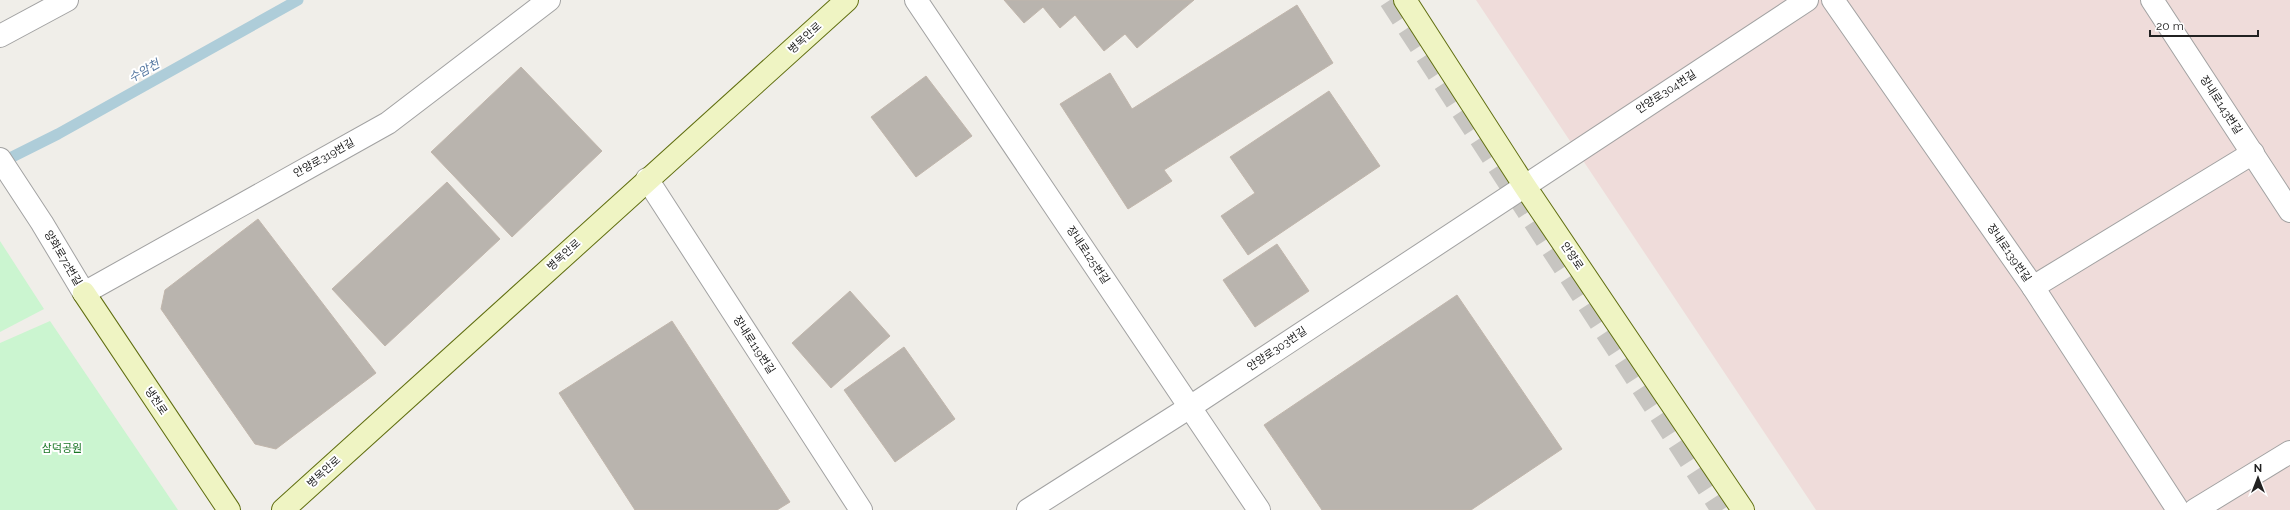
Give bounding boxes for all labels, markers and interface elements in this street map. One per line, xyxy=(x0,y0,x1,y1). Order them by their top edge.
scale bar xyxy=(2150,12,2258,38)
text: 20 m xyxy=(2156,19,2184,33)
street label: 병목안로 xyxy=(786,20,824,56)
water label: 수암천 xyxy=(126,56,164,85)
street label: 안양로304번길 xyxy=(1633,68,1699,116)
street label: 장내로143번길 xyxy=(2197,73,2245,137)
street label: 안양로319번길 xyxy=(291,136,357,180)
street label: 장내로139번길 xyxy=(1984,222,2034,284)
street label: 장내로125번길 xyxy=(1064,224,1112,286)
street label: 양화로72번길 xyxy=(41,228,85,288)
street label: 병목안로 xyxy=(545,237,583,273)
street label: 안양로 xyxy=(1558,240,1586,272)
street label: 장내로119번길 xyxy=(730,314,778,376)
street label: 안양로303번길 xyxy=(1245,324,1309,374)
street label: 냉천로 xyxy=(142,385,170,417)
park label: 삼덕공원 xyxy=(42,442,82,455)
street label: 병목안로 xyxy=(305,454,343,490)
north arrow xyxy=(2238,458,2278,498)
text: N xyxy=(2254,462,2262,475)

